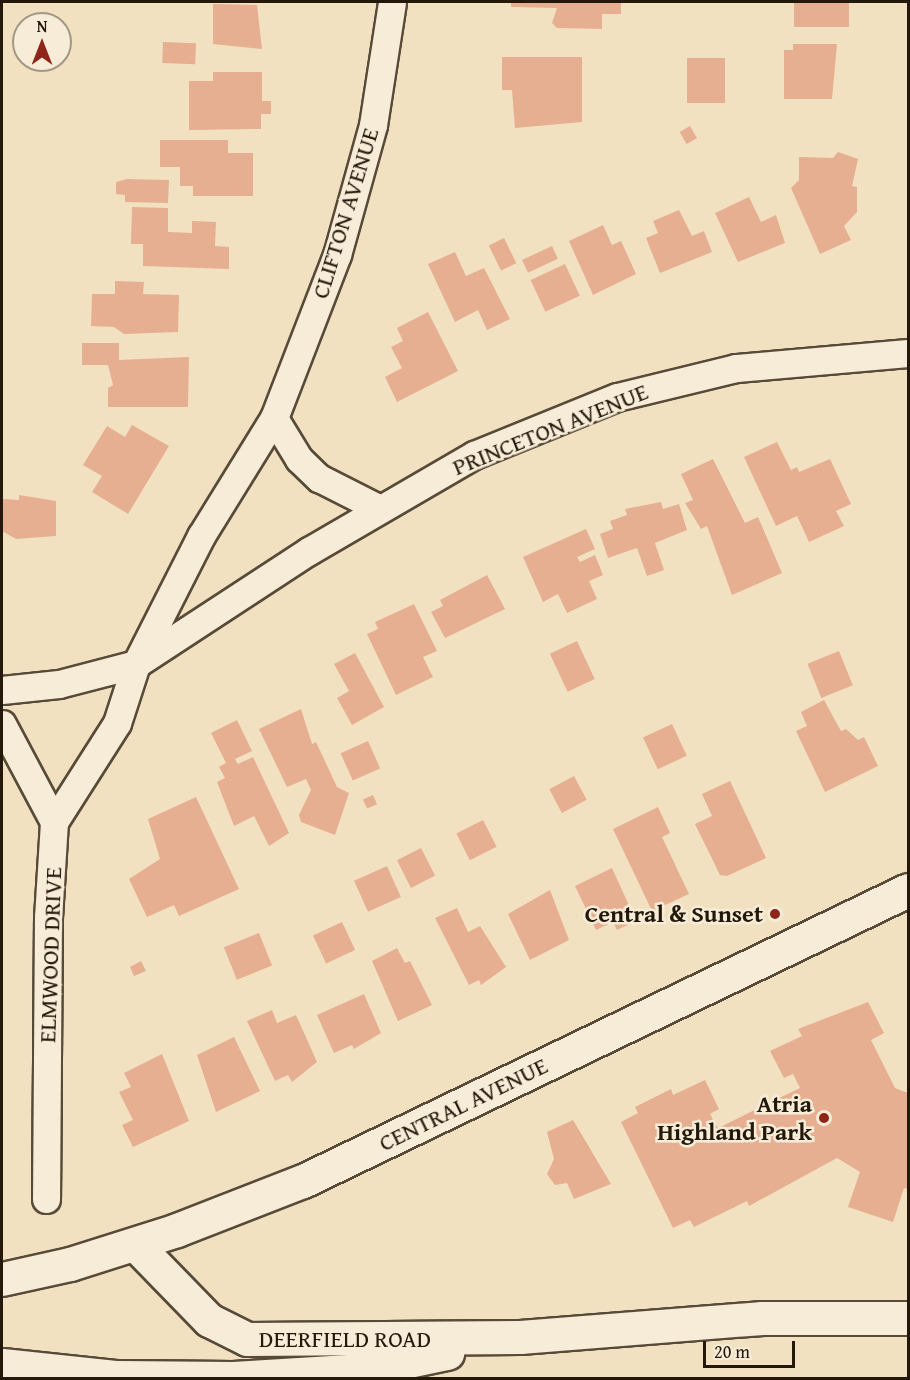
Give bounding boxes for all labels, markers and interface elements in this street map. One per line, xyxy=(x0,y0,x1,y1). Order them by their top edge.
north arrow xyxy=(12,12,72,72)
text: N xyxy=(37,14,47,38)
street label: CLIFTON AVENUE xyxy=(305,124,385,302)
street label: PRINCETON AVENUE xyxy=(448,377,652,481)
street label: ELMWOOD DRIVE xyxy=(33,867,67,1043)
place label: Central & Sunset xyxy=(585,900,763,928)
marker: Central & Sunset xyxy=(768,907,782,921)
street label: CENTRAL AVENUE xyxy=(374,1051,552,1157)
place label: Atria Highland Park xyxy=(657,1090,812,1146)
marker: Atria Highland Park xyxy=(817,1111,831,1125)
street label: DEERFIELD ROAD xyxy=(259,1325,431,1353)
scale bar xyxy=(706,1329,798,1367)
text: 20 m xyxy=(714,1338,750,1365)

